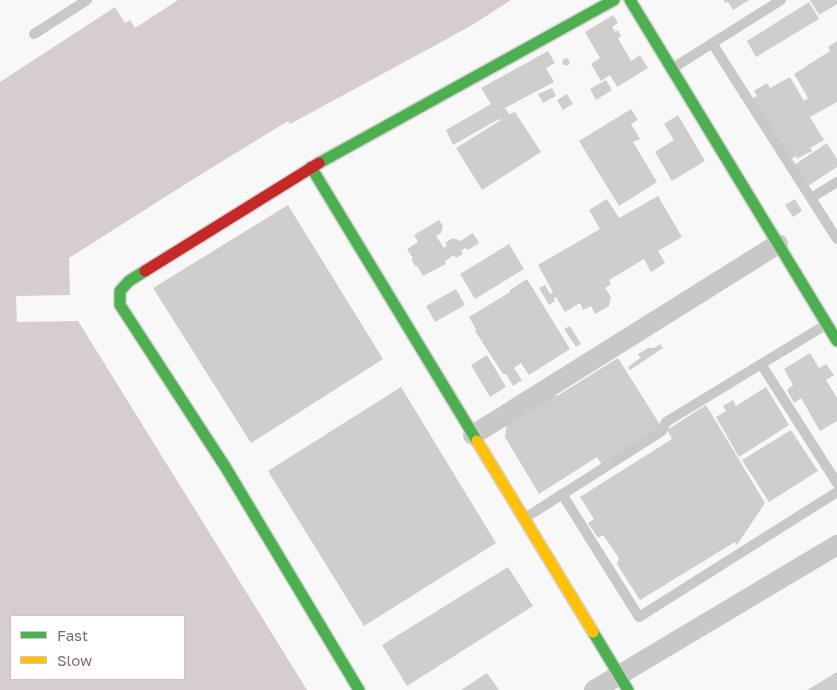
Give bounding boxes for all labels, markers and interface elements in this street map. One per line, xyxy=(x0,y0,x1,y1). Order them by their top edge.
legend xyxy=(10,615,185,680)
text: Fast xyxy=(57,626,88,644)
text: Slow xyxy=(57,651,92,669)

